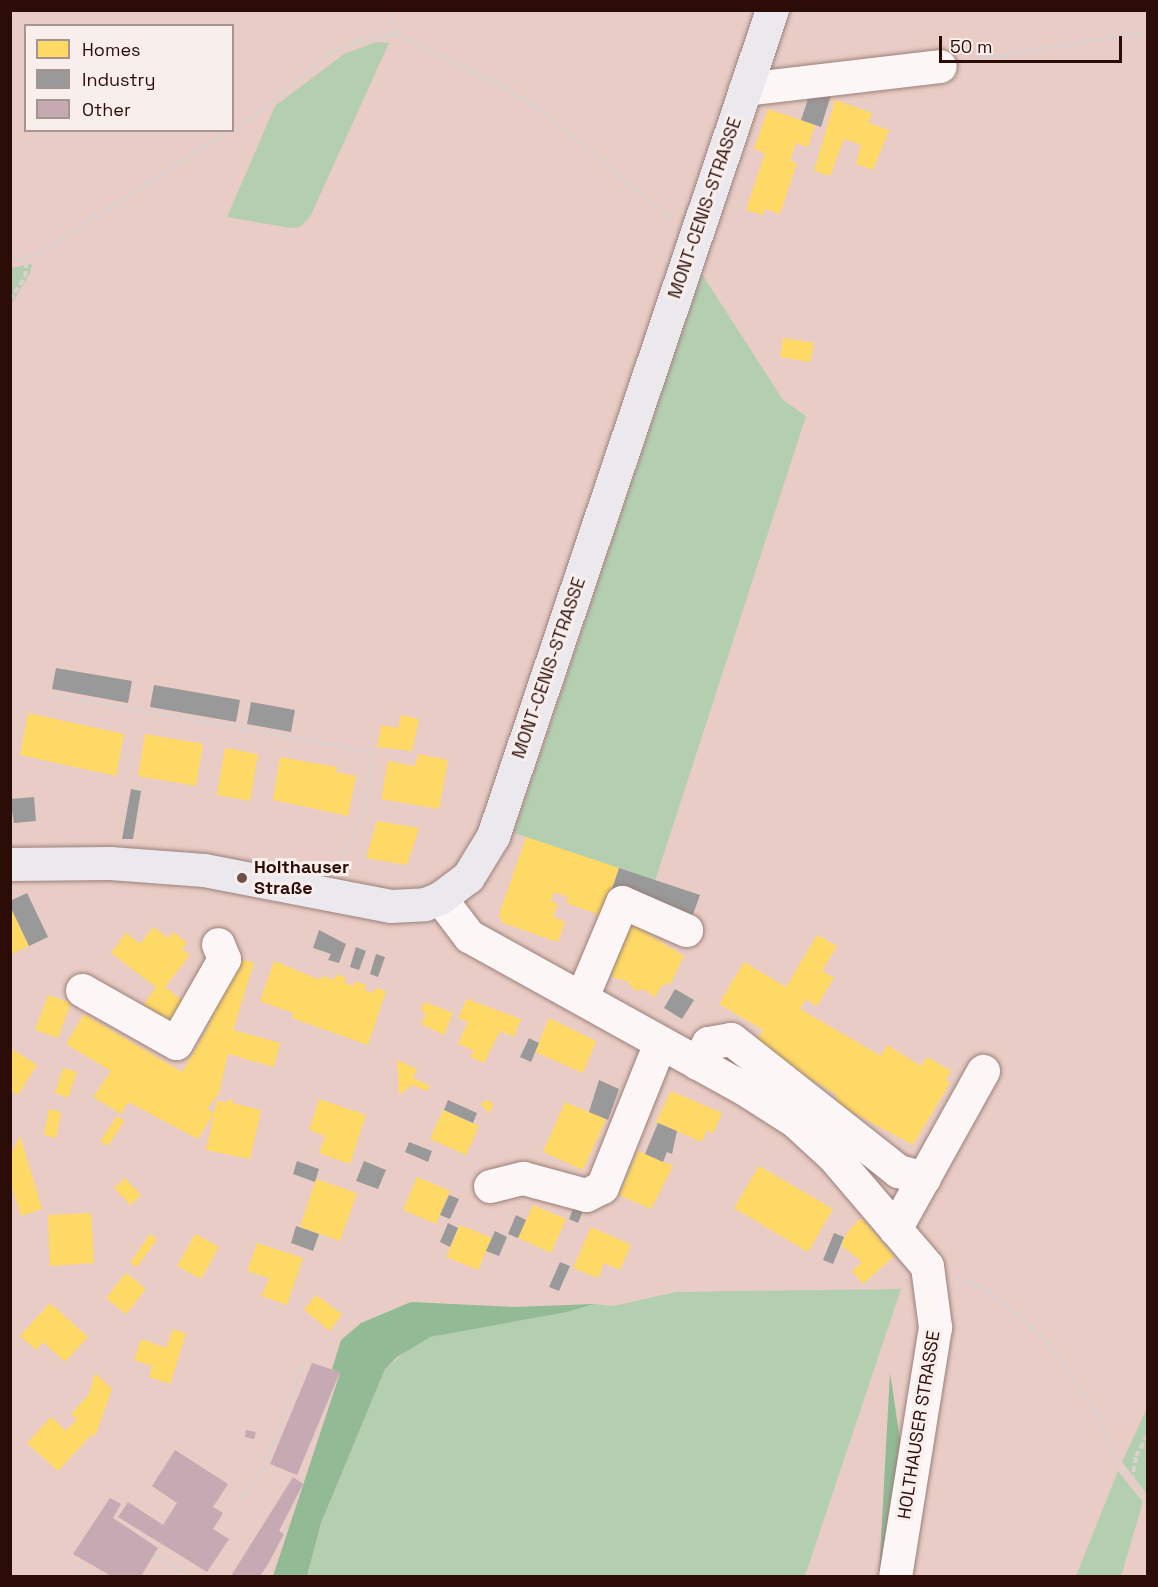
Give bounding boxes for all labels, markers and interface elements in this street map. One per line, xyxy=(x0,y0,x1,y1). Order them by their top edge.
legend xyxy=(24,24,234,132)
scale bar xyxy=(942,24,1125,62)
text: 50 m xyxy=(950,35,992,58)
text: Homes xyxy=(82,38,141,61)
text: Industry xyxy=(82,68,155,91)
text: Other xyxy=(82,98,131,121)
street label: MONT-CENIS-STRASSE xyxy=(664,115,746,301)
street label: MONT-CENIS-STRASSE xyxy=(508,575,590,761)
place label: Holthauser Straße xyxy=(254,857,349,900)
marker: Holthauser Straße xyxy=(235,871,249,885)
street label: HOLTHAUSER STRASSE xyxy=(893,1329,945,1521)

